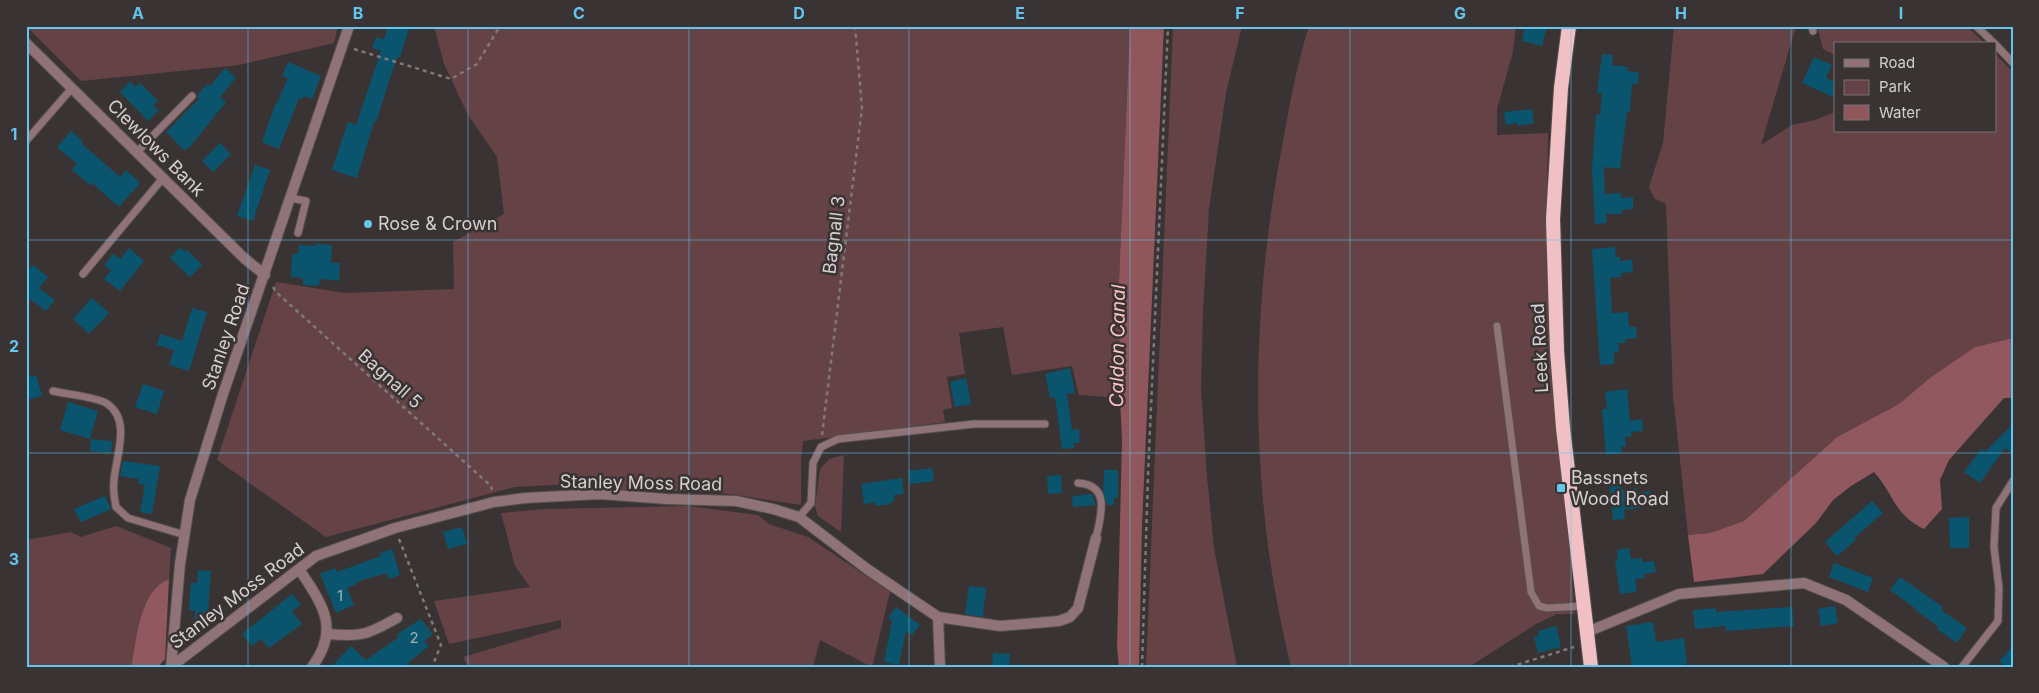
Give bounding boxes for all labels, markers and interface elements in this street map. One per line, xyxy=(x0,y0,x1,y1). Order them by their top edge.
text: A xyxy=(132,3,144,23)
text: B xyxy=(353,3,363,23)
text: C xyxy=(573,3,585,23)
text: D xyxy=(793,3,805,23)
text: E xyxy=(1015,3,1025,23)
text: F xyxy=(1235,3,1245,23)
text: G xyxy=(1454,3,1466,23)
text: H xyxy=(1675,3,1687,23)
text: I xyxy=(1899,3,1903,23)
legend xyxy=(1834,42,1996,132)
text: Road xyxy=(1879,53,1915,72)
text: Park xyxy=(1879,77,1912,96)
street label: Clewlows Bank xyxy=(103,95,209,201)
text: Water xyxy=(1879,103,1921,122)
text: 1 xyxy=(11,124,17,144)
street label: Bagnall 3 xyxy=(818,195,849,275)
place label: Rose & Crown xyxy=(378,213,497,234)
marker: Rose & Crown xyxy=(362,218,374,230)
street label: Stanley Road xyxy=(197,281,254,393)
water label: Caldon Canal xyxy=(1105,284,1130,408)
street label: Leek Road xyxy=(1527,303,1552,393)
text: 2 xyxy=(9,336,19,356)
street label: Bagnall 5 xyxy=(354,345,426,413)
place label: Bassnets Wood Road xyxy=(1571,467,1669,509)
street label: Stanley Moss Road xyxy=(560,471,722,494)
marker: Bassnets Wood Road xyxy=(1555,482,1567,494)
street label: Stanley Moss Road xyxy=(165,538,308,653)
text: 3 xyxy=(9,549,19,569)
house number: 1 xyxy=(337,586,343,605)
house number: 2 xyxy=(409,628,419,647)

